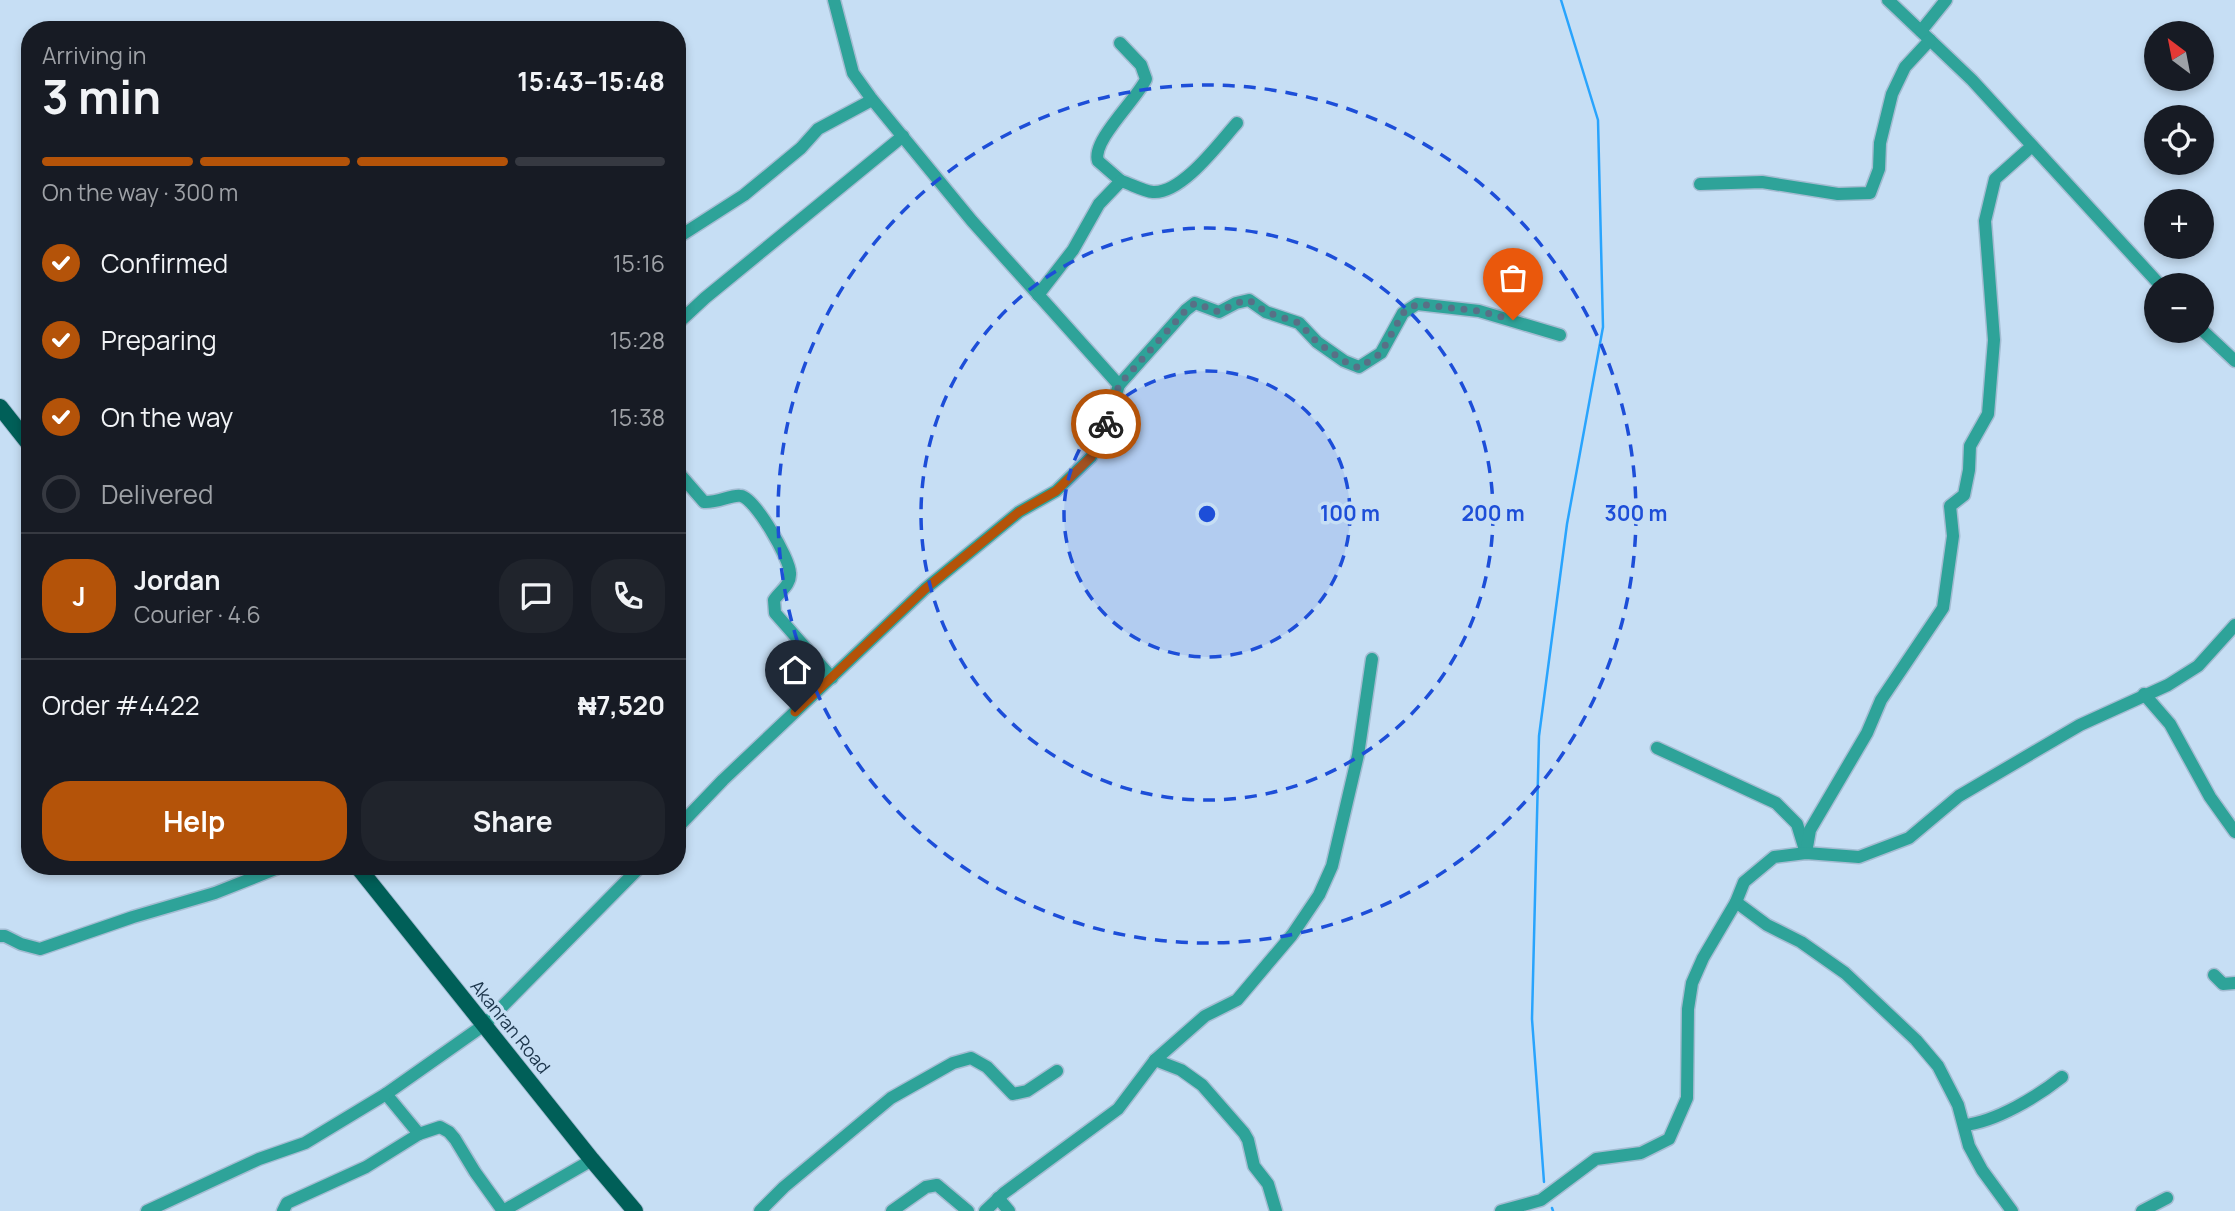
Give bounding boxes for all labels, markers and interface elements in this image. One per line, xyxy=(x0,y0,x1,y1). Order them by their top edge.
north arrow xyxy=(2144,21,2214,91)
map controls xyxy=(2144,21,2214,343)
text: Arriving in xyxy=(42,39,147,71)
text: 15:43–15:48 xyxy=(517,63,665,99)
text: 3 min xyxy=(42,65,161,128)
button: locate xyxy=(2144,105,2214,175)
text: On the way · 300 m xyxy=(42,176,238,208)
button: + xyxy=(2144,189,2214,259)
icon: check xyxy=(42,244,80,282)
text: Confirmed xyxy=(101,245,228,281)
text: 15:16 xyxy=(613,247,665,279)
pin xyxy=(1483,248,1543,320)
icon: bag xyxy=(1494,259,1532,297)
button: − xyxy=(2144,273,2214,343)
icon: check xyxy=(42,321,80,359)
text: Preparing xyxy=(101,322,217,358)
text: 15:28 xyxy=(609,324,665,356)
courier xyxy=(1071,389,1141,459)
icon: check xyxy=(42,398,80,436)
text: On the way xyxy=(101,399,233,435)
text: 15:38 xyxy=(610,401,665,433)
icon: bike xyxy=(1087,405,1125,443)
text: Delivered xyxy=(101,476,213,512)
text: 100 m xyxy=(1320,499,1380,527)
text: 200 m xyxy=(1461,499,1525,527)
text: 300 m xyxy=(1605,499,1667,527)
centre of rings xyxy=(1195,502,1219,526)
button: chat xyxy=(499,559,573,633)
button: phone xyxy=(591,559,665,633)
text: Jordan xyxy=(134,562,220,598)
text: J xyxy=(72,578,86,614)
text: Courier · 4.6 xyxy=(134,598,261,630)
pin xyxy=(765,640,825,712)
icon: home xyxy=(776,651,814,689)
text: Order #4422 xyxy=(42,687,200,723)
text: ₦7,520 xyxy=(578,687,665,723)
button: Help xyxy=(42,781,347,861)
button: Share xyxy=(361,781,665,861)
street label: Akanran Road xyxy=(466,974,556,1078)

